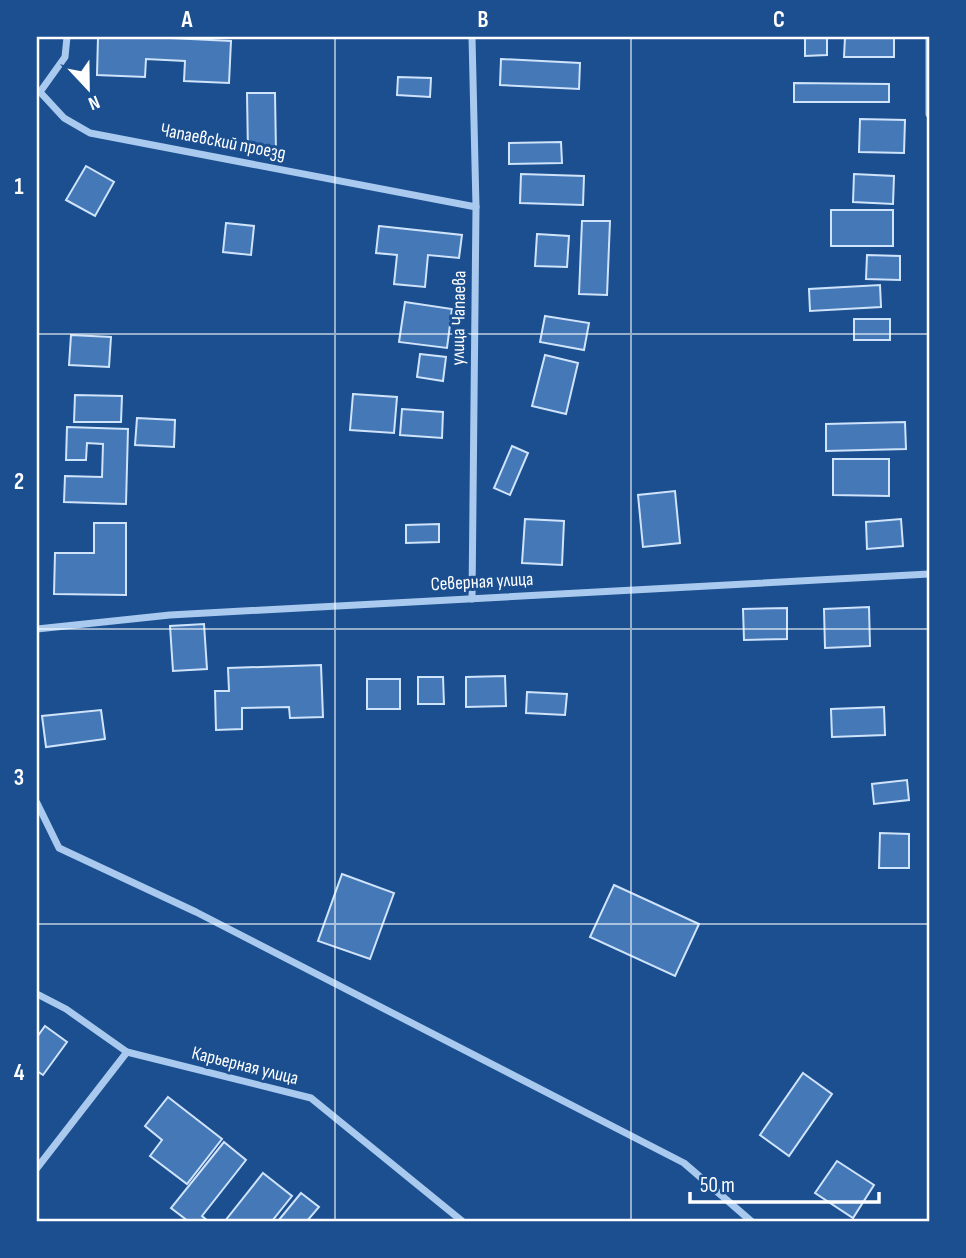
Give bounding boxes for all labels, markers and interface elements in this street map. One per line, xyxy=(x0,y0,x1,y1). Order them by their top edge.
text: A xyxy=(181,6,194,34)
text: B xyxy=(478,6,489,34)
text: C xyxy=(773,6,785,34)
north arrow xyxy=(52,52,122,122)
text: N xyxy=(85,90,103,115)
street label: Чапаевский проезд xyxy=(158,119,288,165)
text: 1 xyxy=(14,173,24,201)
street label: улица Чапаева xyxy=(447,270,471,366)
text: 2 xyxy=(14,468,24,496)
street label: Северная улица xyxy=(430,568,534,596)
text: 3 xyxy=(14,764,24,792)
street label: Карьерная улица xyxy=(189,1042,301,1090)
text: 4 xyxy=(14,1059,25,1087)
scale bar xyxy=(690,1160,878,1204)
text: 50 m xyxy=(700,1173,735,1198)

